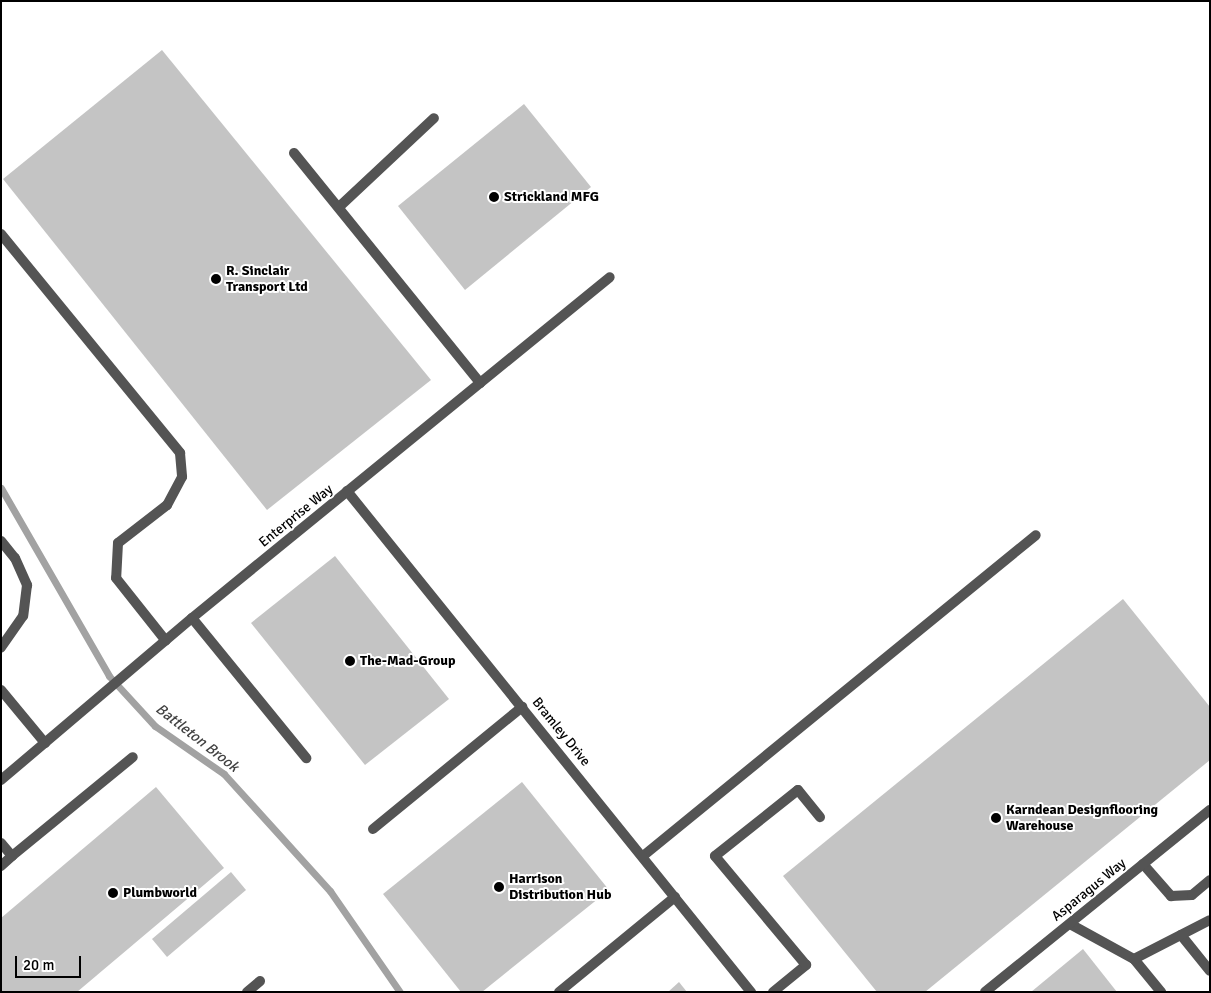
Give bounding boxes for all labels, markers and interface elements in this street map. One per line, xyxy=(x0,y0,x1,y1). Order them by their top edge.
place label: Strickland MFG xyxy=(504,189,599,205)
marker: Strickland MFG xyxy=(488,191,500,203)
place label: R. Sinclair Transport Ltd xyxy=(226,263,308,296)
marker: R. Sinclair Transport Ltd xyxy=(210,273,222,285)
street label: Enterprise Way xyxy=(256,481,336,551)
place label: The-Mad-Group xyxy=(360,653,456,669)
marker: The-Mad-Group xyxy=(344,655,356,667)
street label: Bramley Drive xyxy=(528,694,594,770)
water label: Battleton Brook xyxy=(152,700,242,776)
place label: Karndean Designflooring Warehouse xyxy=(1006,802,1158,834)
marker: Karndean Designflooring Warehouse xyxy=(990,812,1002,824)
street label: Asparagus Way xyxy=(1049,855,1129,925)
place label: Harrison Distribution Hub xyxy=(509,871,611,904)
marker: Harrison Distribution Hub xyxy=(493,881,505,893)
place label: Plumbworld xyxy=(123,885,197,901)
marker: Plumbworld xyxy=(107,887,119,899)
scale bar xyxy=(18,946,84,978)
text: 20 m xyxy=(23,956,54,974)

